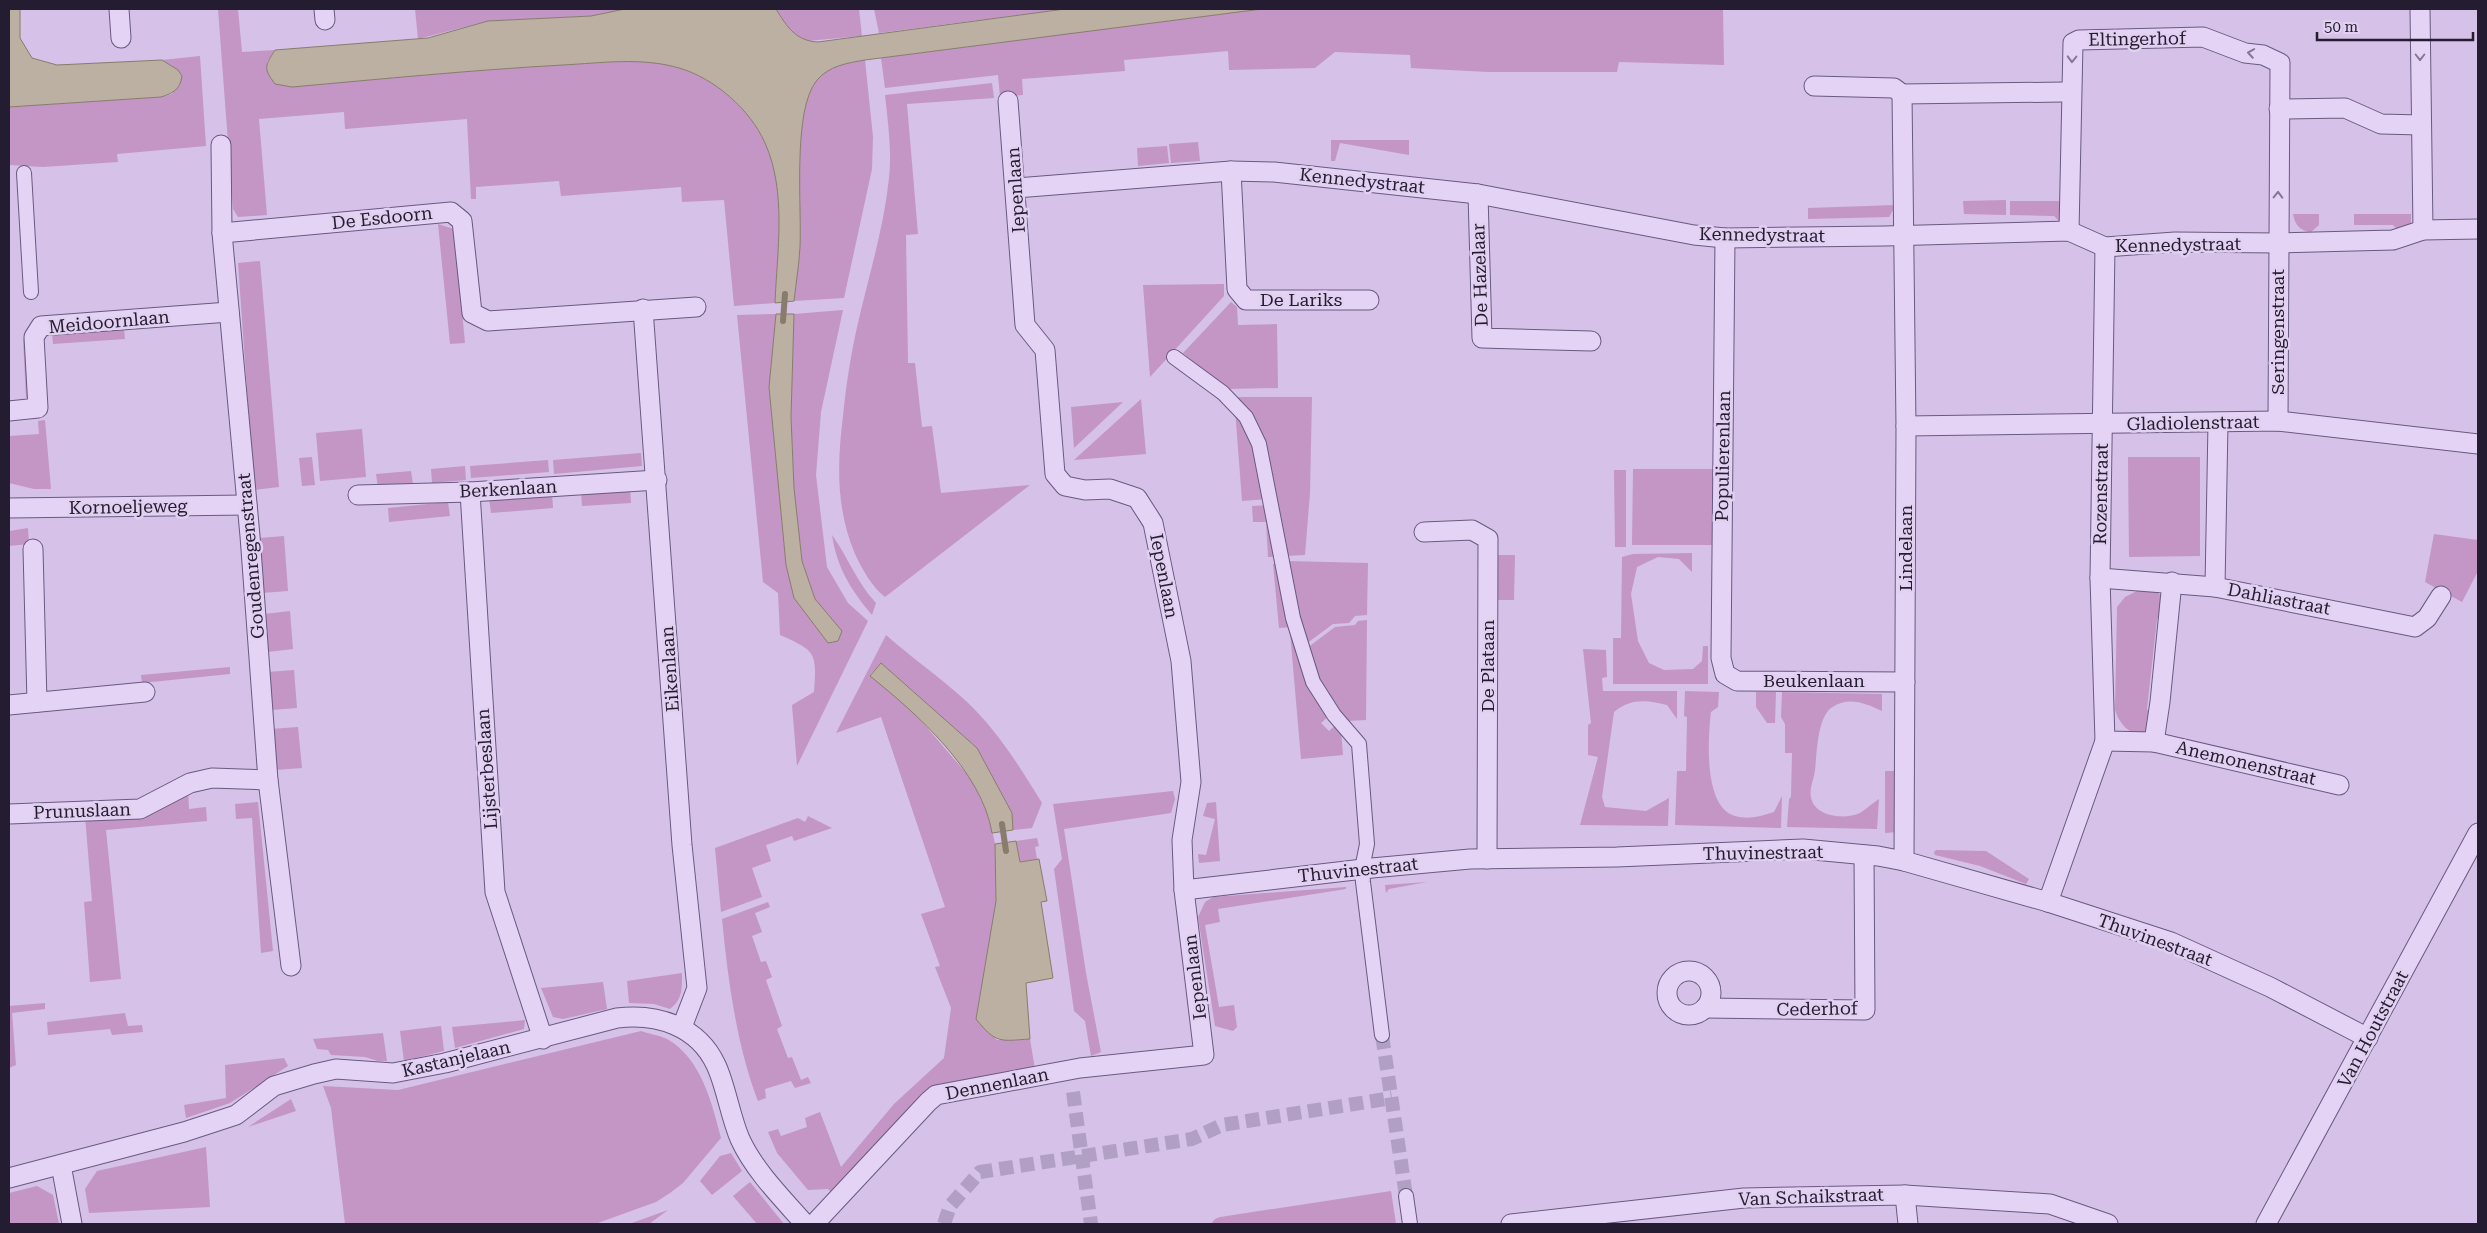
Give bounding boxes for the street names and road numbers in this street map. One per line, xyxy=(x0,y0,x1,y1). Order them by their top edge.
street label: Eltingerhof xyxy=(2088,27,2187,50)
street label: Iepenlaan xyxy=(1002,146,1029,234)
street label: Kennedystraat xyxy=(1298,163,1426,198)
street label: De Esdoorn xyxy=(330,202,434,233)
street label: De Hazelaar xyxy=(1467,223,1492,327)
street label: Kennedystraat xyxy=(1699,223,1826,246)
street label: Kennedystraat xyxy=(2115,233,2242,256)
street label: Seringenstraat xyxy=(2267,269,2288,395)
street label: De Lariks xyxy=(1260,289,1342,310)
street label: Meidoornlaan xyxy=(48,306,171,337)
street label: Populierenlaan xyxy=(1711,390,1734,522)
street label: Gladiolenstraat xyxy=(2126,411,2260,434)
street label: Rozenstraat xyxy=(2089,443,2112,545)
street label: Goudenregenstraat xyxy=(233,472,268,640)
street label: Berkenlaan xyxy=(458,475,558,502)
street label: Kornoeljeweg xyxy=(68,495,188,518)
street label: Lindelaan xyxy=(1895,504,1916,591)
street label: Iepenlaan xyxy=(1146,532,1183,620)
street label: Dahliastraat xyxy=(2226,578,2333,619)
street label: De Plataan xyxy=(1477,619,1498,712)
street label: Eikenlaan xyxy=(656,625,683,713)
street label: Beukenlaan xyxy=(1763,670,1865,691)
street label: Lijsterbeslaan xyxy=(472,707,501,830)
street label: Anemonenstraat xyxy=(2174,736,2318,789)
street label: Prunuslaan xyxy=(33,798,132,823)
street label: Thuvinestraat xyxy=(1702,841,1824,864)
street label: Thuvinestraat xyxy=(1297,853,1419,886)
street label: Thuvinestraat xyxy=(2095,909,2216,970)
street label: Iepenlaan xyxy=(1179,933,1210,1021)
street label: Van Houtstraat xyxy=(2333,966,2412,1091)
street label: Cederhof xyxy=(1776,997,1859,1020)
street label: Kastanjelaan xyxy=(400,1036,513,1081)
street label: Dennenlaan xyxy=(943,1063,1051,1104)
street label: Van Schaikstraat xyxy=(1738,1183,1884,1210)

